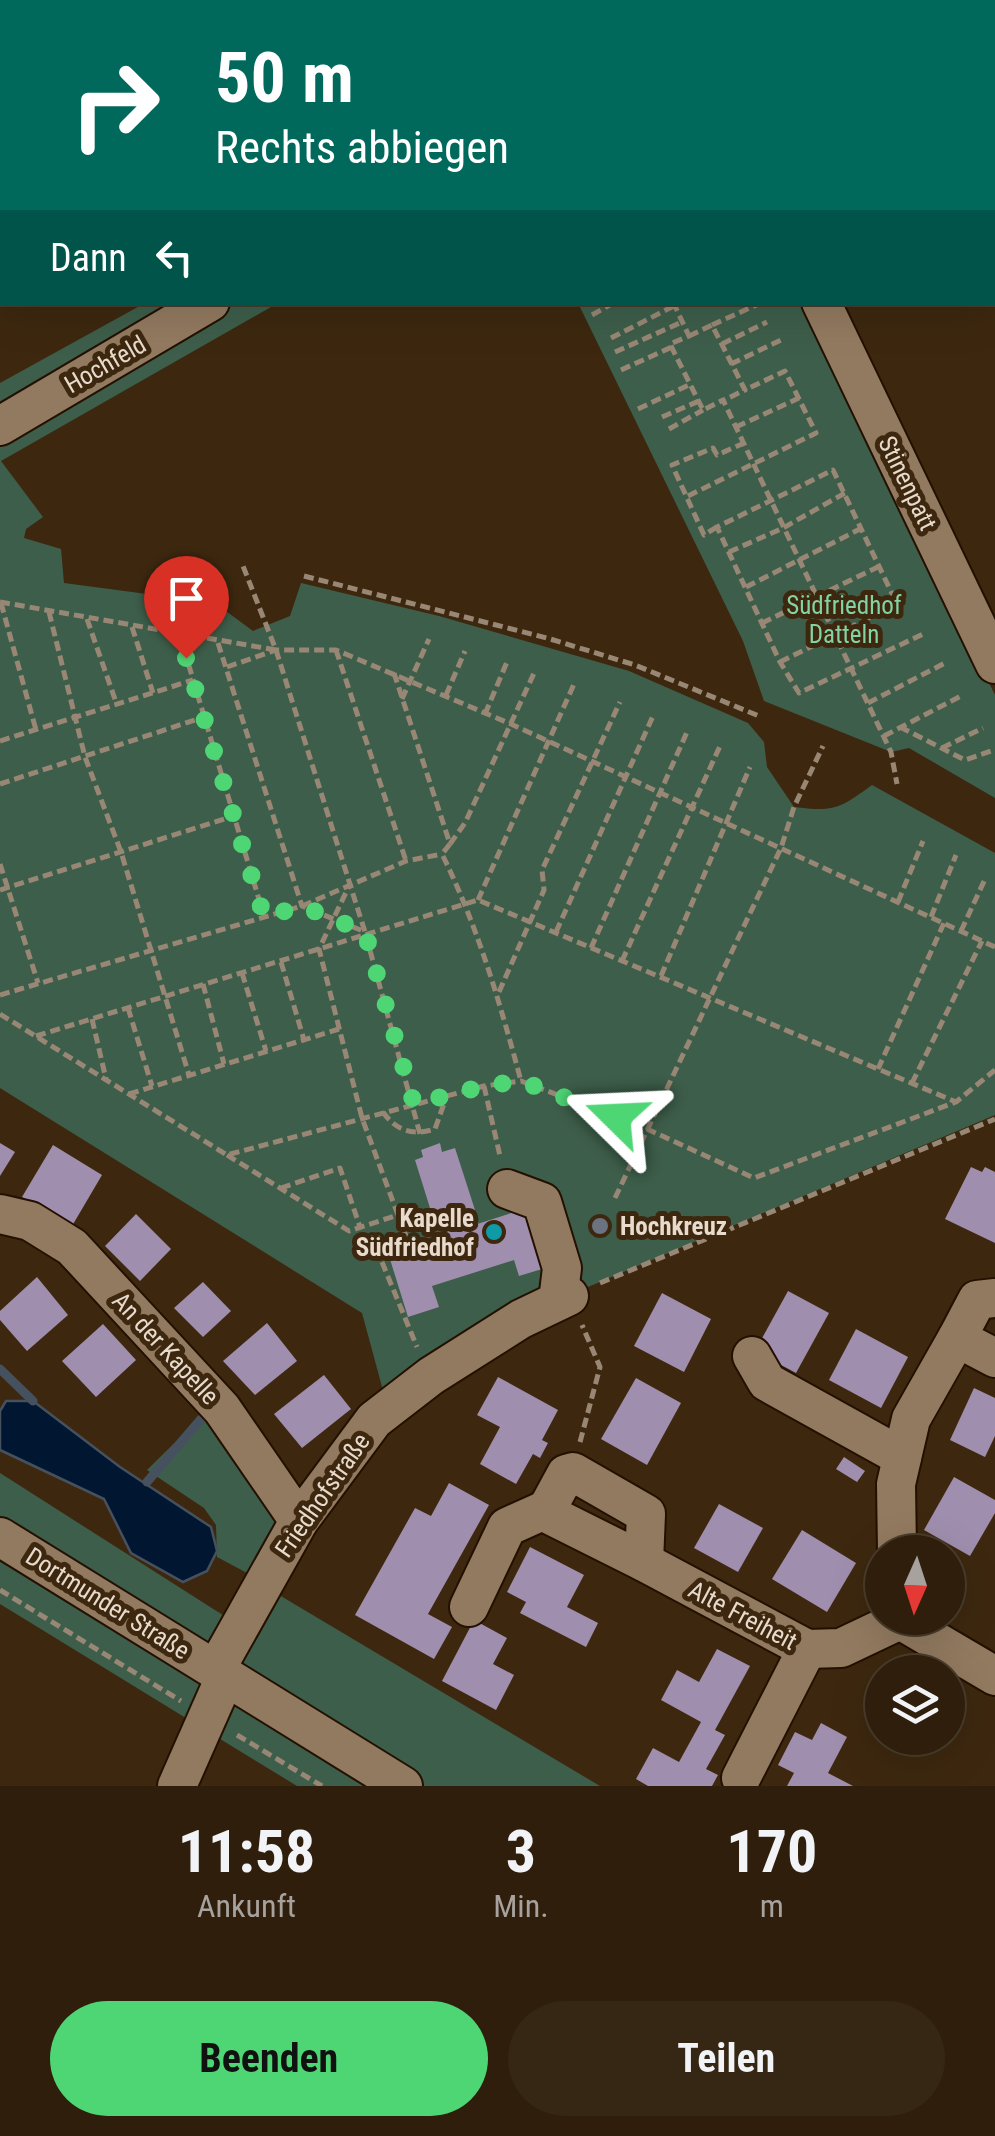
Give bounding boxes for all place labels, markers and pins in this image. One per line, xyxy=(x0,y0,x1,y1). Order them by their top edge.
pin xyxy=(144,556,229,659)
place label: Kapelle Südfriedhof xyxy=(356,1204,474,1262)
place label: Hochkreuz xyxy=(620,1212,727,1241)
marker: Hochkreuz xyxy=(589,1215,611,1237)
marker: Kapelle Südfriedhof xyxy=(483,1221,505,1243)

